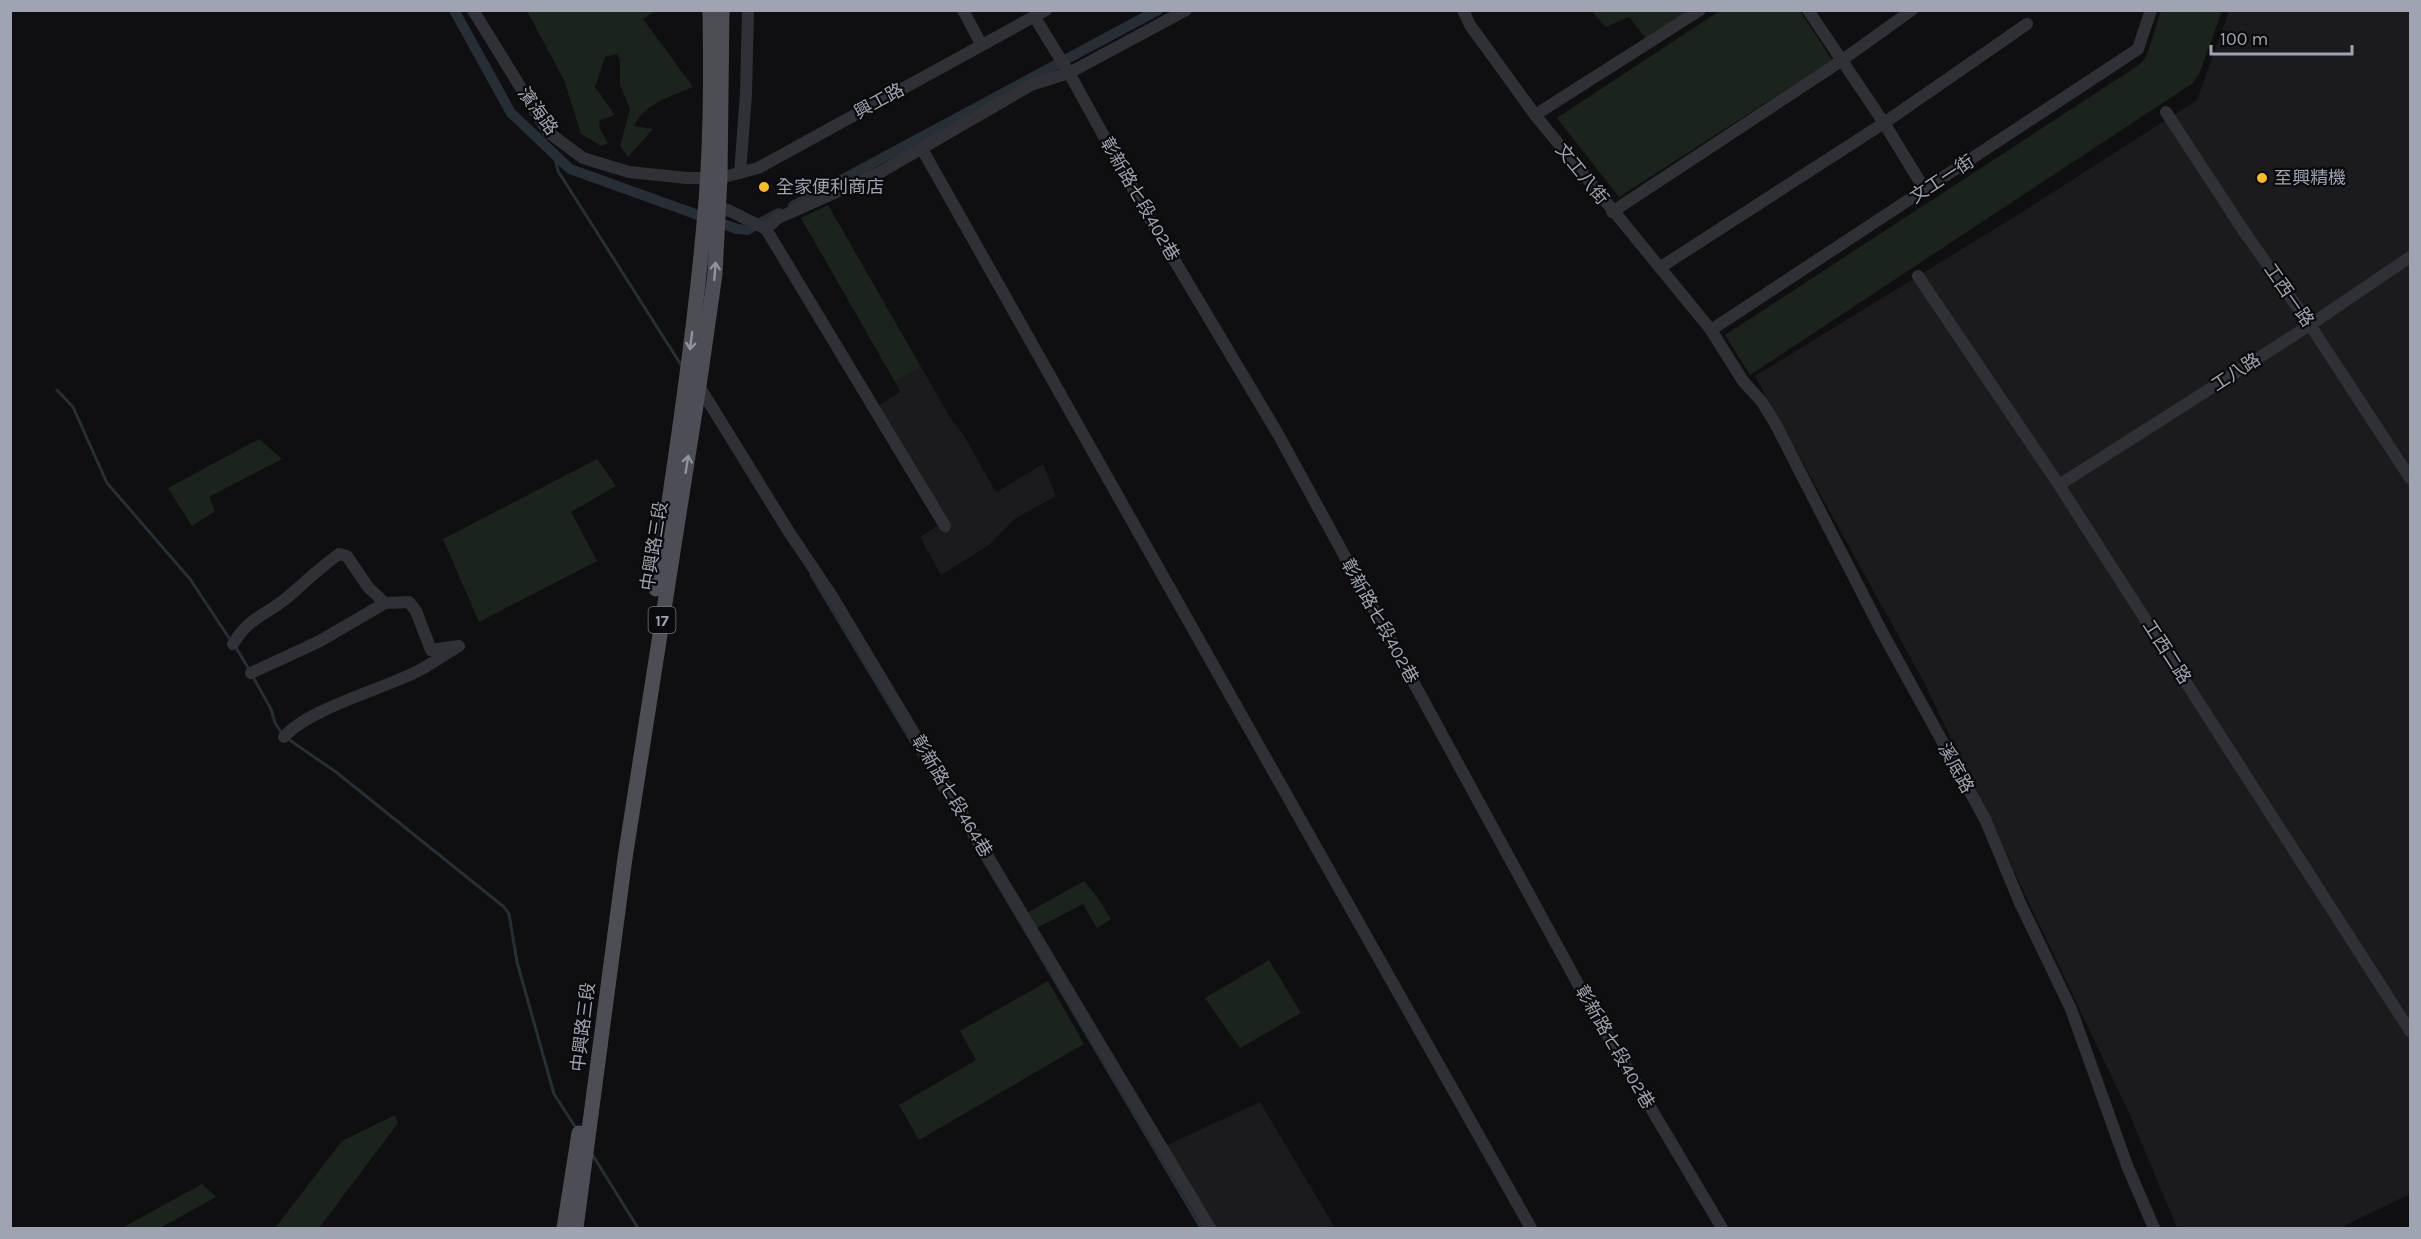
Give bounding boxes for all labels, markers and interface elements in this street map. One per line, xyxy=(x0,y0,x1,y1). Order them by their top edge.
scale bar xyxy=(2211,18,2352,56)
text: 100 m xyxy=(2220,28,2268,50)
street label: 興工路 xyxy=(850,78,908,124)
street label: 濱海路 xyxy=(513,83,563,139)
street label: 彰新路七段402巷 xyxy=(1096,133,1184,265)
street label: 文工八街 xyxy=(1551,139,1613,209)
street label: 文工一街 xyxy=(1906,150,1978,208)
place label: 至興精機 xyxy=(2274,167,2346,189)
marker: 至興精機 xyxy=(2255,171,2269,185)
place label: 全家便利商店 xyxy=(776,176,884,198)
marker: 全家便利商店 xyxy=(757,180,771,194)
street label: 工西一路 xyxy=(2259,259,2319,331)
one-way arrow xyxy=(709,262,720,282)
one-way arrow xyxy=(685,331,696,350)
street label: 工八路 xyxy=(2207,348,2265,396)
one-way arrow xyxy=(682,455,693,474)
street label: 中興路三段 xyxy=(636,500,672,592)
street label: 彰新路七段402巷 xyxy=(1337,555,1423,687)
road number: 17 xyxy=(648,607,676,633)
street label: 工西二路 xyxy=(2138,616,2196,688)
street label: 彰新路七段464巷 xyxy=(907,731,997,861)
street label: 溪底路 xyxy=(1933,739,1979,797)
street label: 中興路三段 xyxy=(567,981,599,1073)
street label: 彰新路七段402巷 xyxy=(1571,981,1659,1113)

